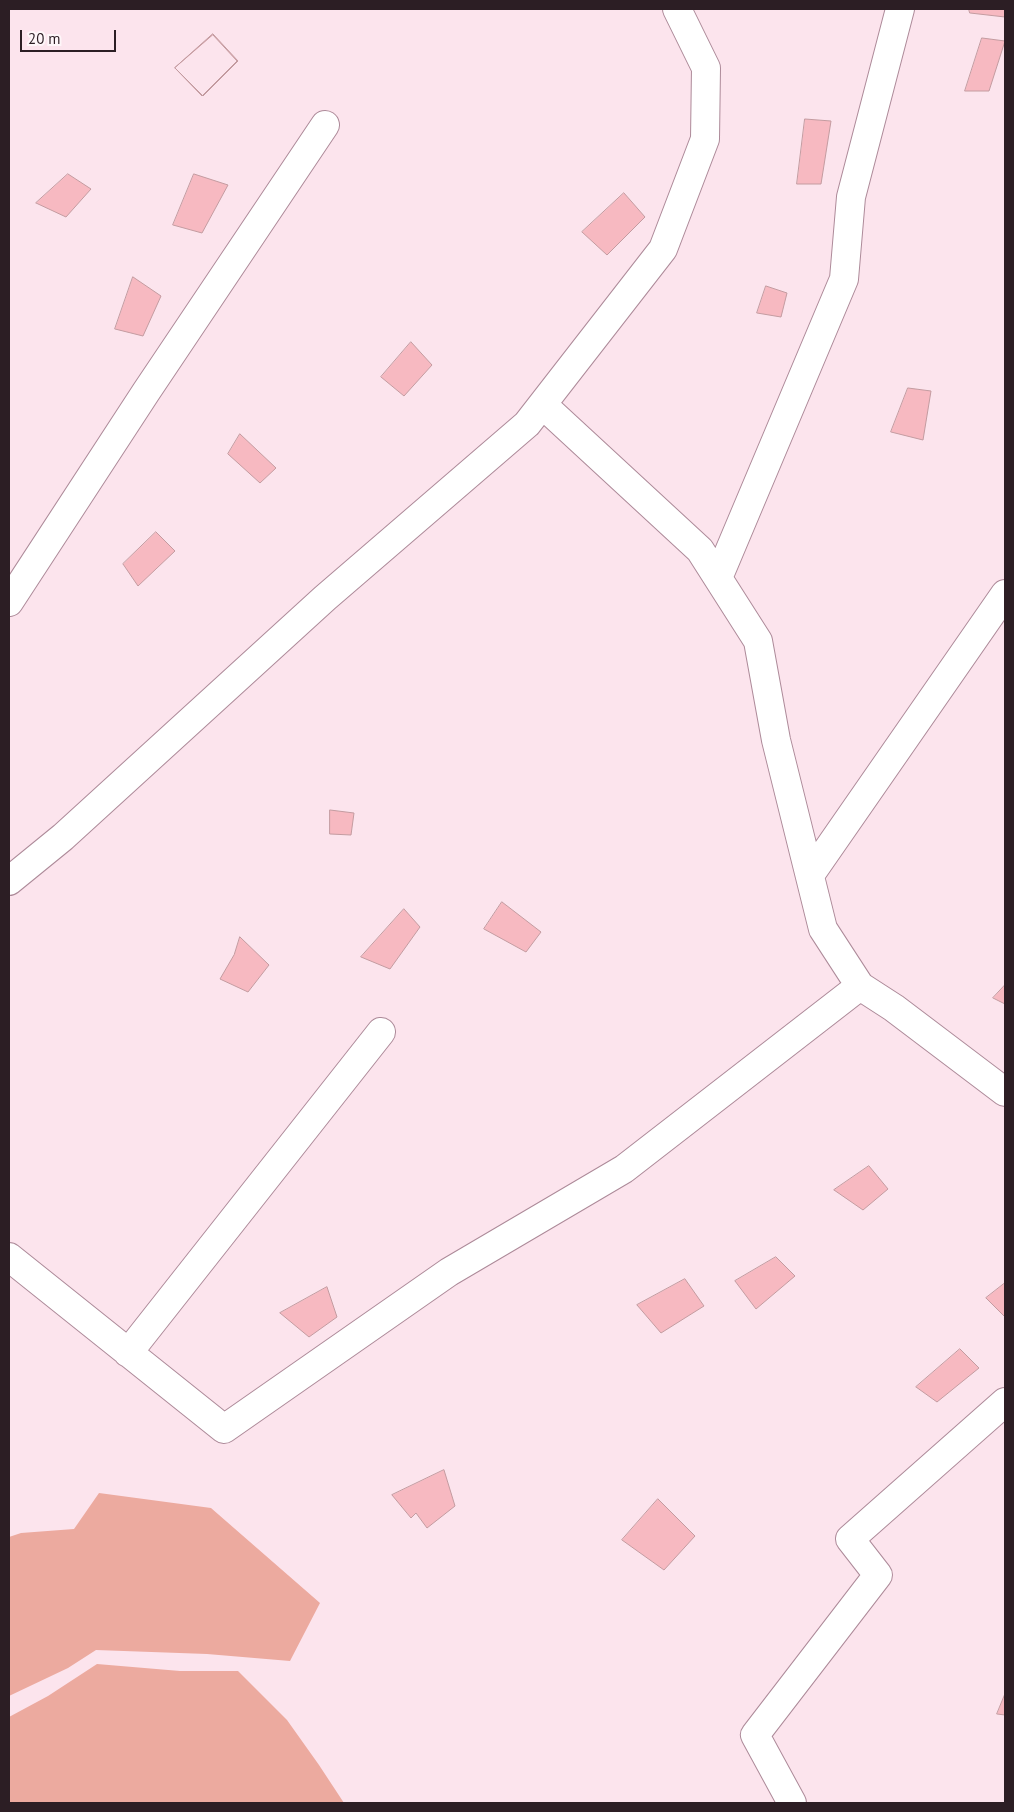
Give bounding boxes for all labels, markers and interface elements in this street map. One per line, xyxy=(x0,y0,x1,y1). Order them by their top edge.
scale bar xyxy=(22,20,119,52)
text: 20 m xyxy=(28,29,61,48)

